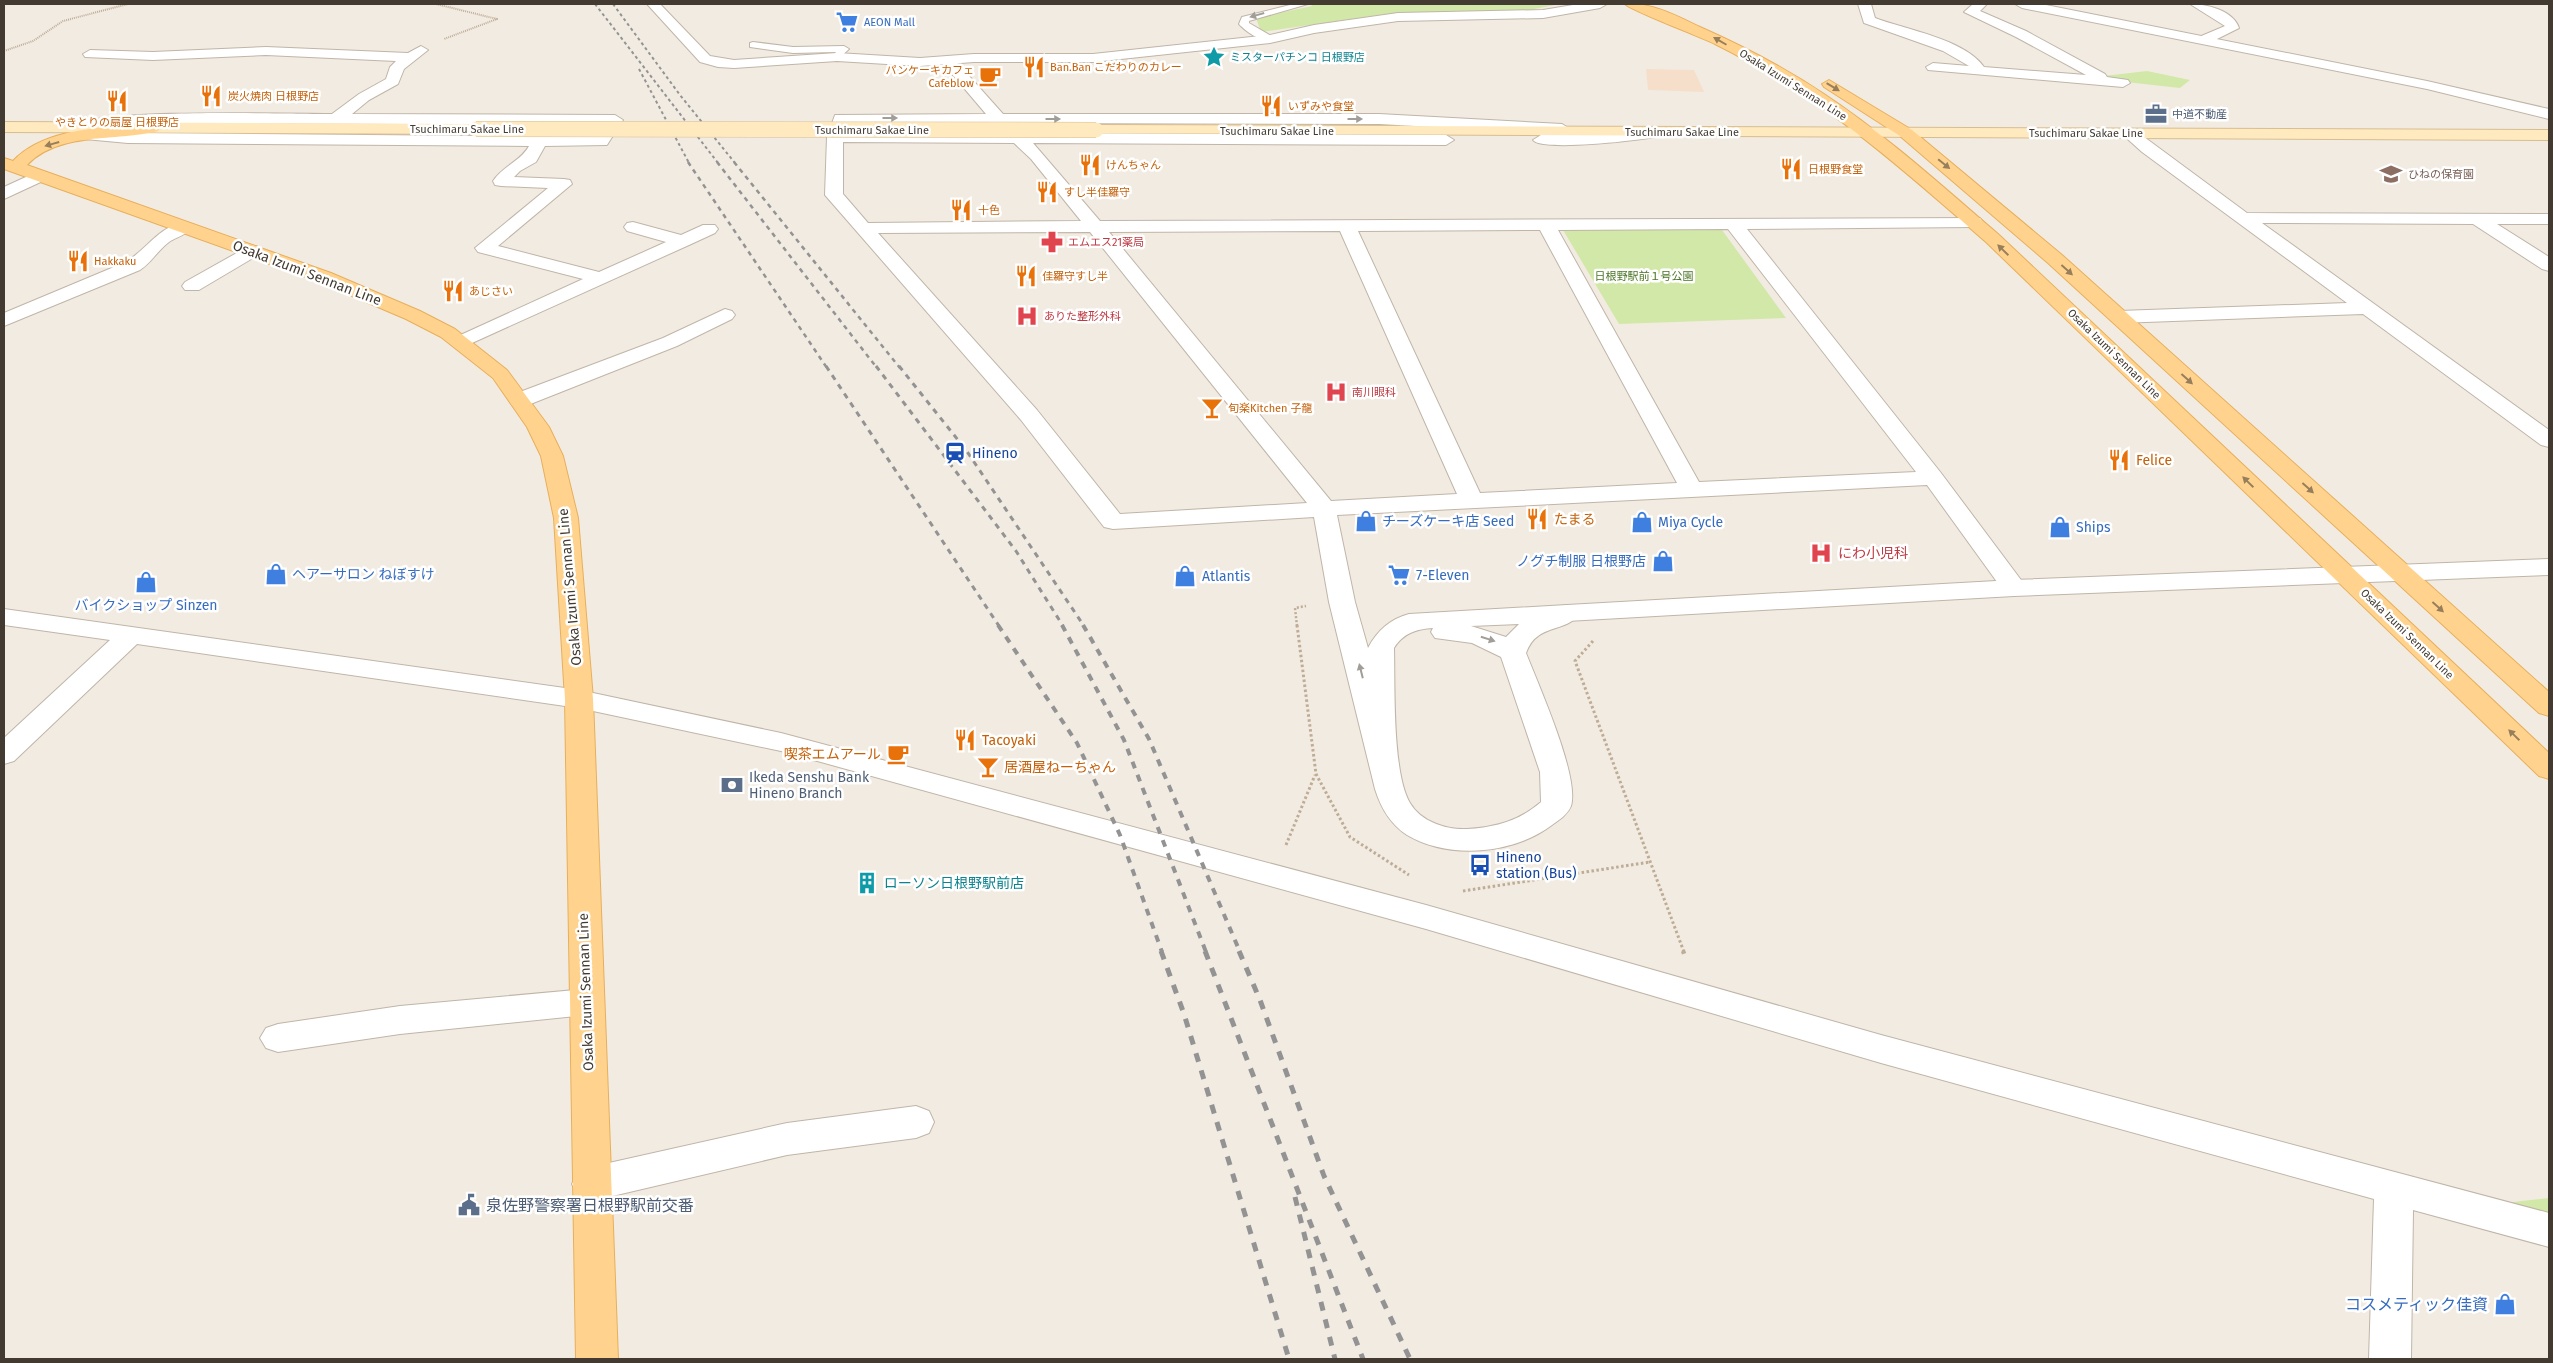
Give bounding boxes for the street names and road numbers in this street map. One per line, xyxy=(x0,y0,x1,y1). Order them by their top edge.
street label: Osaka Izumi Sennan Line xyxy=(1737,47,1849,123)
street label: Tsuchimaru Sakae Line xyxy=(410,123,524,136)
street label: Tsuchimaru Sakae Line xyxy=(815,124,929,137)
street label: Tsuchimaru Sakae Line xyxy=(1220,125,1334,138)
street label: Tsuchimaru Sakae Line xyxy=(1625,126,1739,139)
street label: Tsuchimaru Sakae Line xyxy=(2029,127,2143,140)
street label: Osaka Izumi Sennan Line xyxy=(230,237,384,309)
street label: Osaka Izumi Sennan Line xyxy=(2065,306,2163,402)
street label: Osaka Izumi Sennan Line xyxy=(555,508,585,666)
street label: Osaka Izumi Sennan Line xyxy=(2358,586,2456,682)
street label: Osaka Izumi Sennan Line xyxy=(575,913,597,1071)

